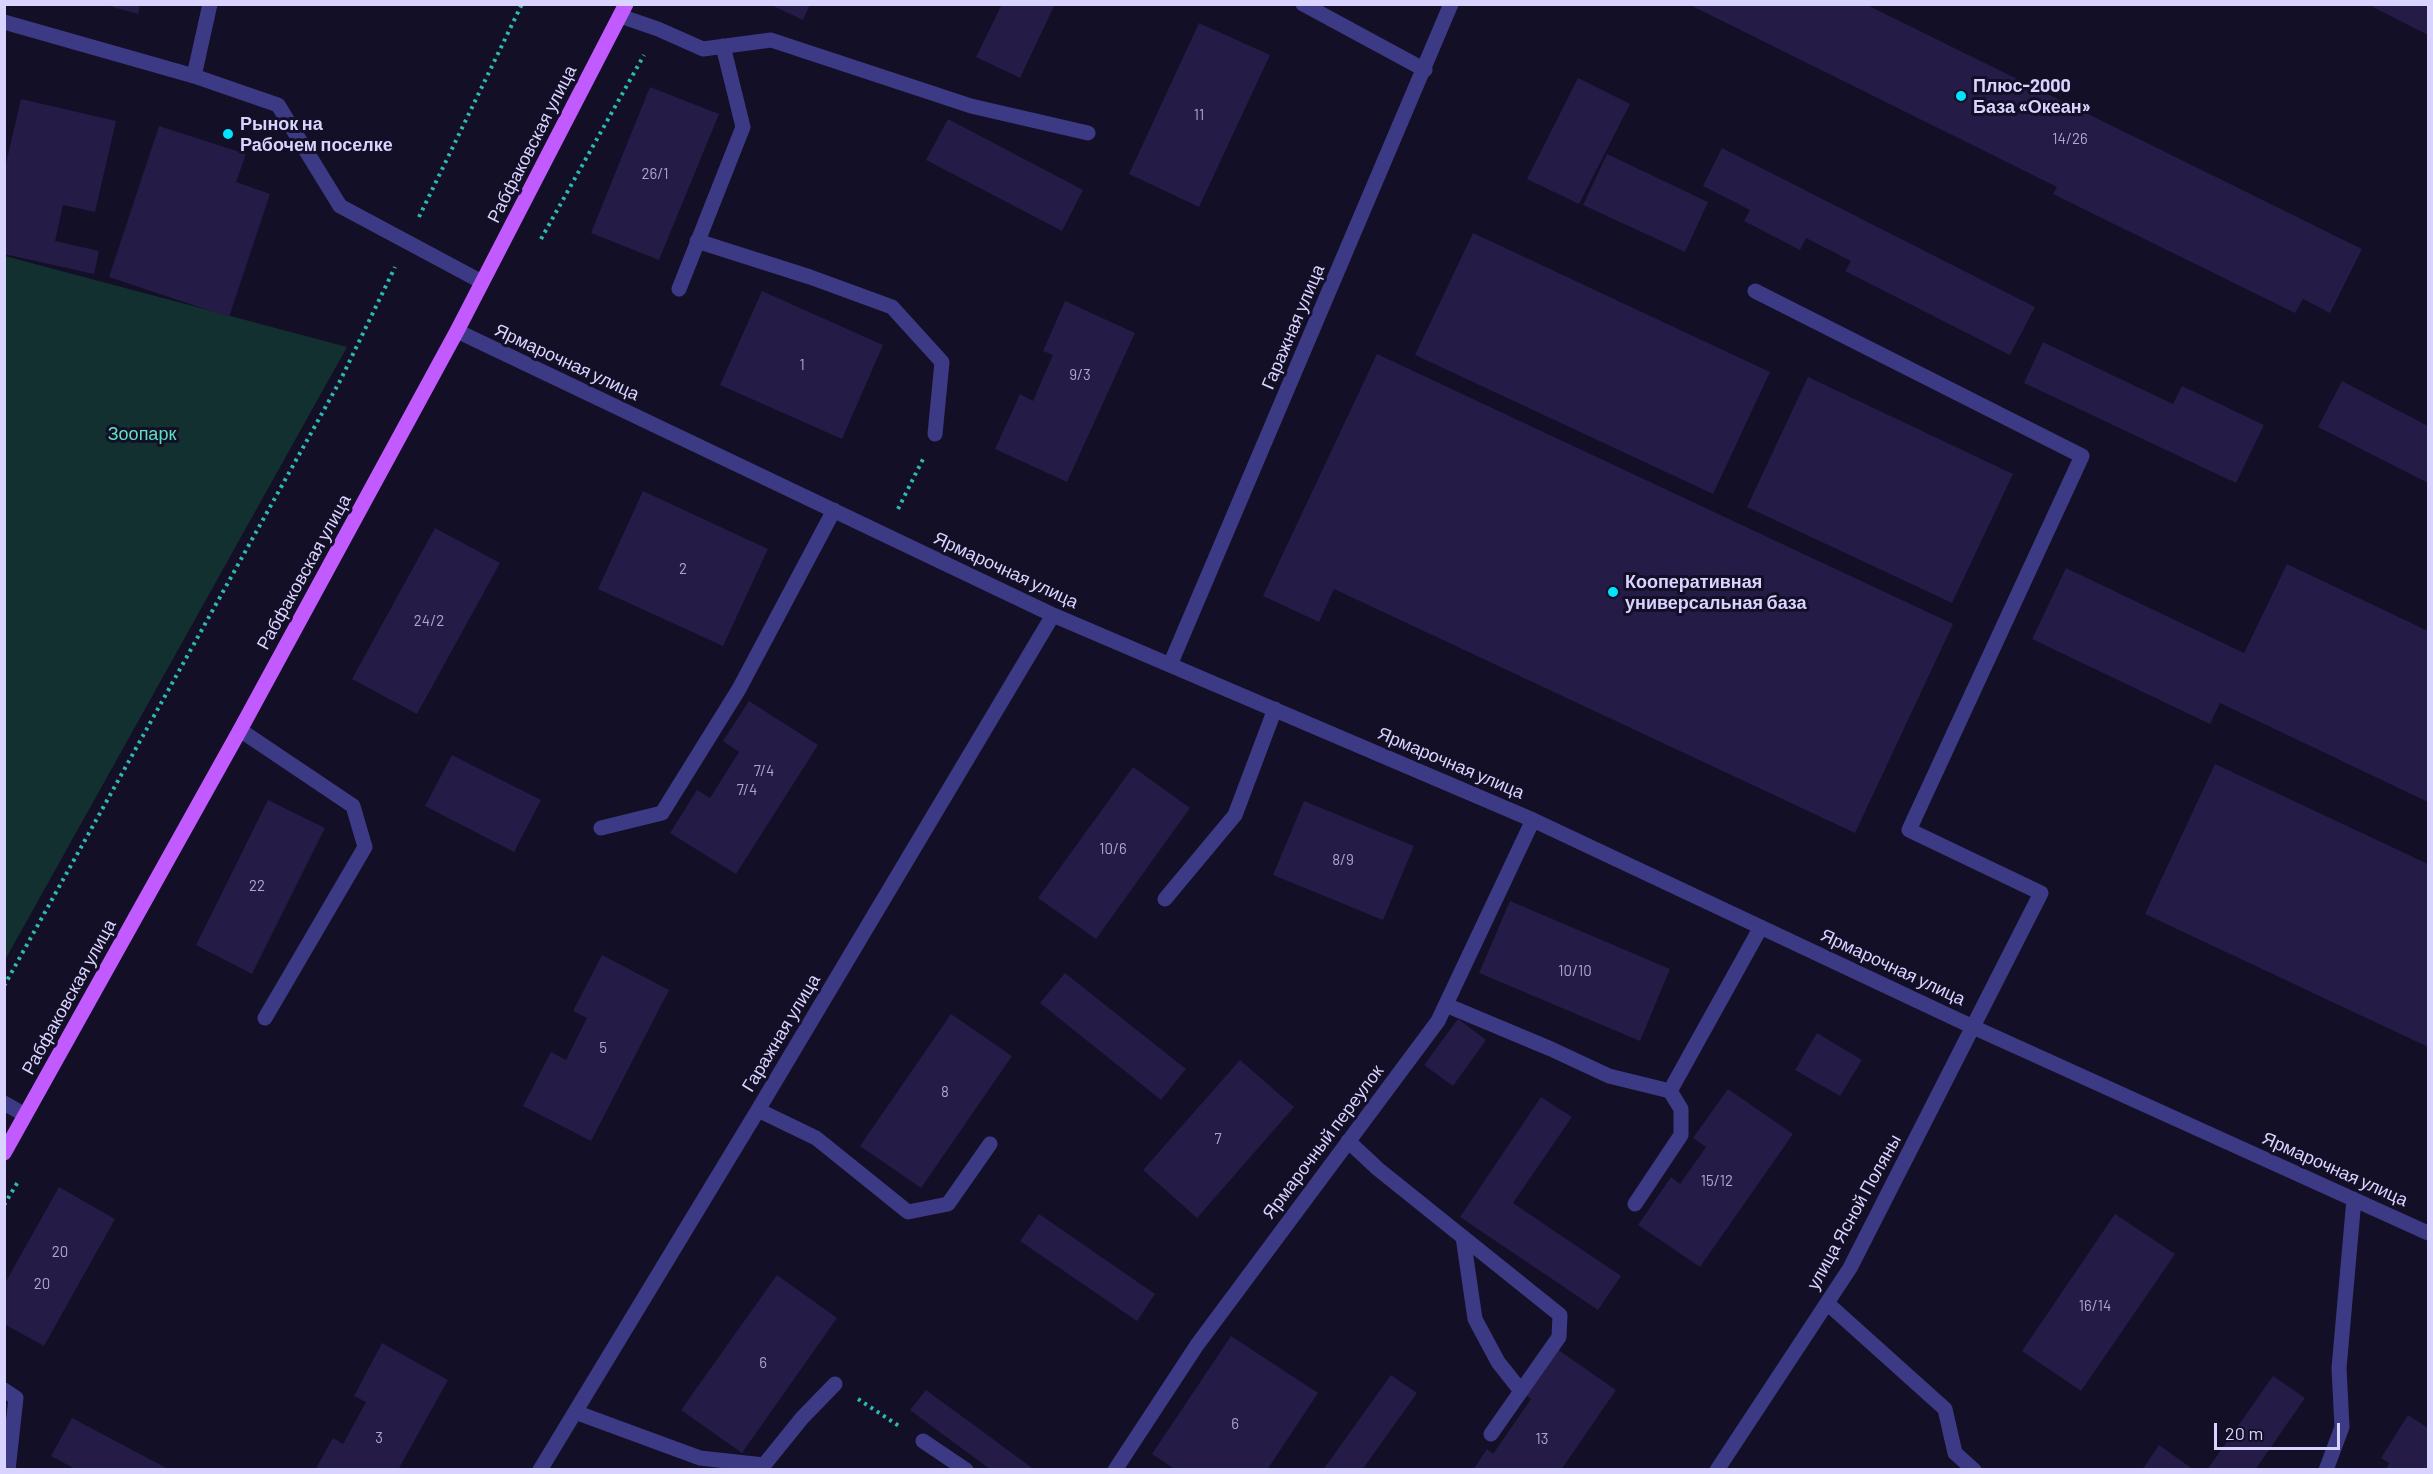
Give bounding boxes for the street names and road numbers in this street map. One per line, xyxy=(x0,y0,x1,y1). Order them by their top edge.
street label: Рабфаковская улица xyxy=(483,62,581,226)
street label: Гаражная улица xyxy=(1257,261,1329,393)
street label: Ярмарочная улица xyxy=(491,319,643,405)
street label: Рабфаковская улица xyxy=(252,491,356,653)
street label: Ярмарочная улица xyxy=(930,527,1082,613)
street label: Ярмарочная улица xyxy=(1374,722,1528,804)
street label: Рабфаковская улица xyxy=(17,916,121,1078)
street label: Ярмарочная улица xyxy=(1817,924,1969,1010)
street label: Гаражная улица xyxy=(737,970,825,1096)
street label: Ярмарочный переулок xyxy=(1258,1061,1388,1223)
street label: Ярмарочная улица xyxy=(2259,1127,2411,1211)
street label: улица Ясной Поляны xyxy=(1802,1131,1906,1293)

